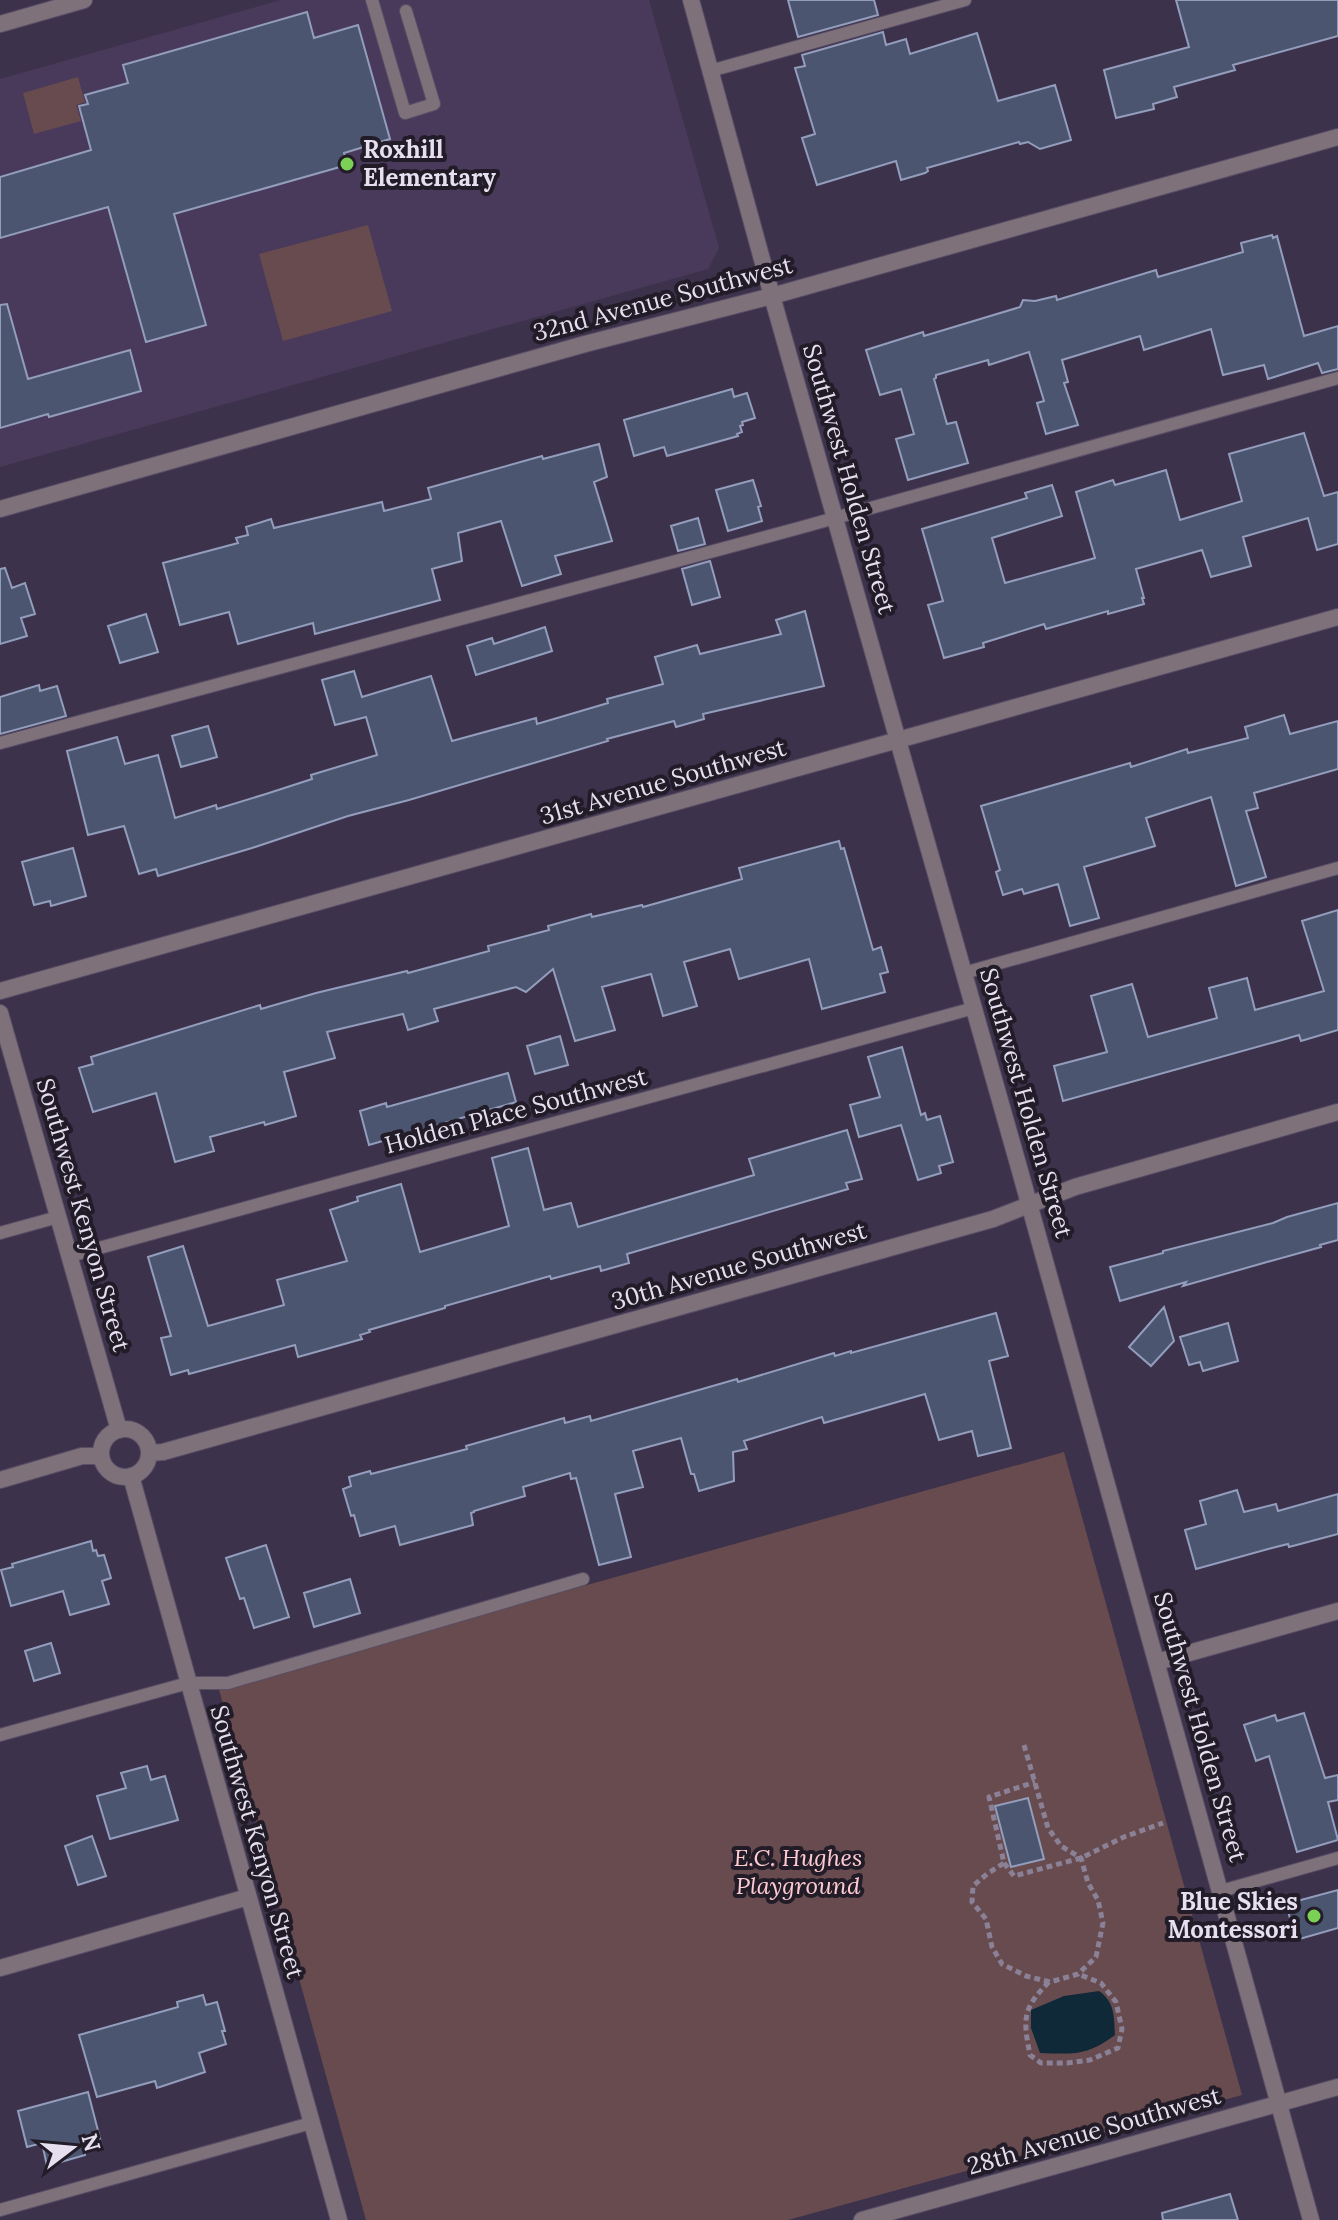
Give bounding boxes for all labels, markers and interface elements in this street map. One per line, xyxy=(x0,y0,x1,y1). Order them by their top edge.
place label: Roxhill Elementary xyxy=(363,134,497,193)
marker: Roxhill Elementary xyxy=(338,155,356,173)
street label: 32nd Avenue Southwest xyxy=(530,249,797,348)
street label: Southwest Holden Street xyxy=(796,340,903,618)
street label: 31st Avenue Southwest xyxy=(536,731,790,831)
street label: Southwest Holden Street xyxy=(973,964,1080,1242)
street label: Holden Place Southwest xyxy=(381,1060,651,1160)
street label: Southwest Kenyon Street xyxy=(30,1075,138,1356)
street label: 30th Avenue Southwest xyxy=(608,1214,871,1317)
street label: Southwest Holden Street xyxy=(1147,1588,1254,1866)
street label: Southwest Kenyon Street xyxy=(204,1702,312,1983)
park label: E.C. Hughes Playground xyxy=(734,1842,862,1901)
place label: Blue Skies Montessori xyxy=(1167,1886,1298,1945)
marker: Blue Skies Montessori xyxy=(1305,1907,1323,1925)
street label: 28th Avenue Southwest xyxy=(964,2079,1225,2182)
north arrow xyxy=(32,2108,112,2188)
text: N xyxy=(75,2130,107,2155)

